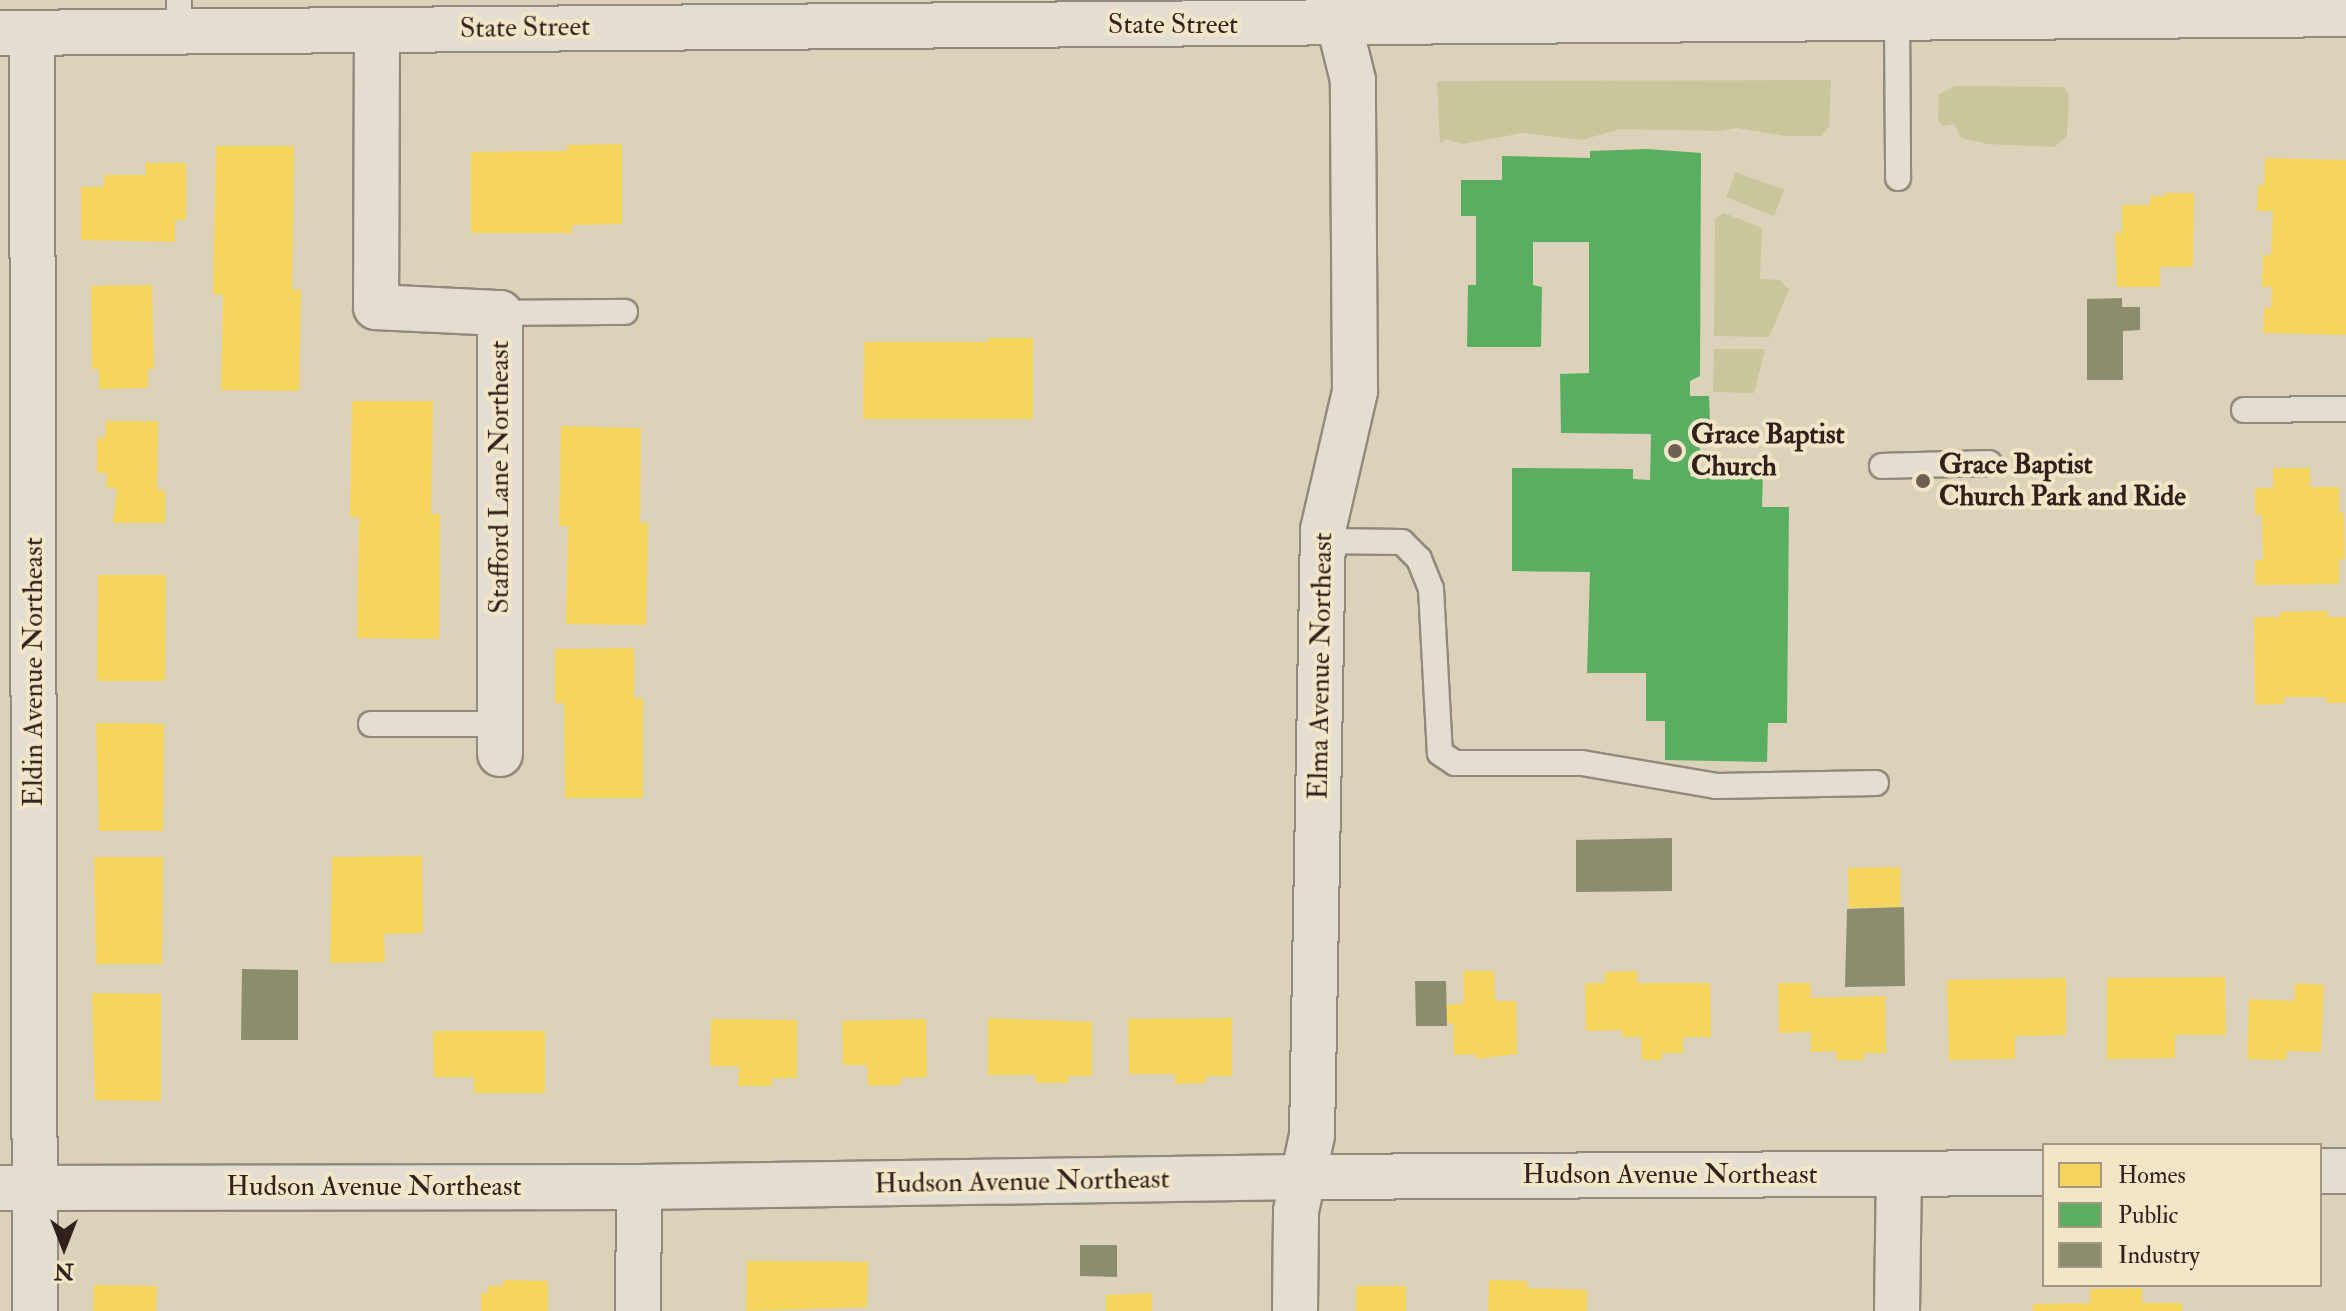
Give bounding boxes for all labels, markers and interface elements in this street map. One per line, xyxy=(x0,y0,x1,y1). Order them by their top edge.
street label: State Street xyxy=(1108,8,1238,42)
street label: State Street xyxy=(460,10,590,46)
street label: Stafford Lane Northeast xyxy=(483,340,517,614)
place label: Grace Baptist Church xyxy=(1691,418,1845,484)
marker: Grace Baptist Church xyxy=(1666,442,1684,460)
place label: Grace Baptist Church Park and Ride xyxy=(1939,448,2186,514)
marker: Grace Baptist Church Park and Ride xyxy=(1914,472,1932,490)
street label: Elma Avenue Northeast xyxy=(1302,532,1340,800)
street label: Eldin Avenue Northeast xyxy=(17,537,51,807)
legend xyxy=(2042,1143,2322,1287)
street label: Hudson Avenue Northeast xyxy=(1522,1158,1818,1192)
text: Homes xyxy=(2118,1160,2186,1191)
street label: Hudson Avenue Northeast xyxy=(874,1163,1170,1201)
street label: Hudson Avenue Northeast xyxy=(226,1170,522,1204)
text: Public xyxy=(2118,1200,2178,1231)
north arrow xyxy=(24,1207,104,1287)
text: Industry xyxy=(2118,1240,2200,1271)
text: N xyxy=(54,1257,74,1285)

